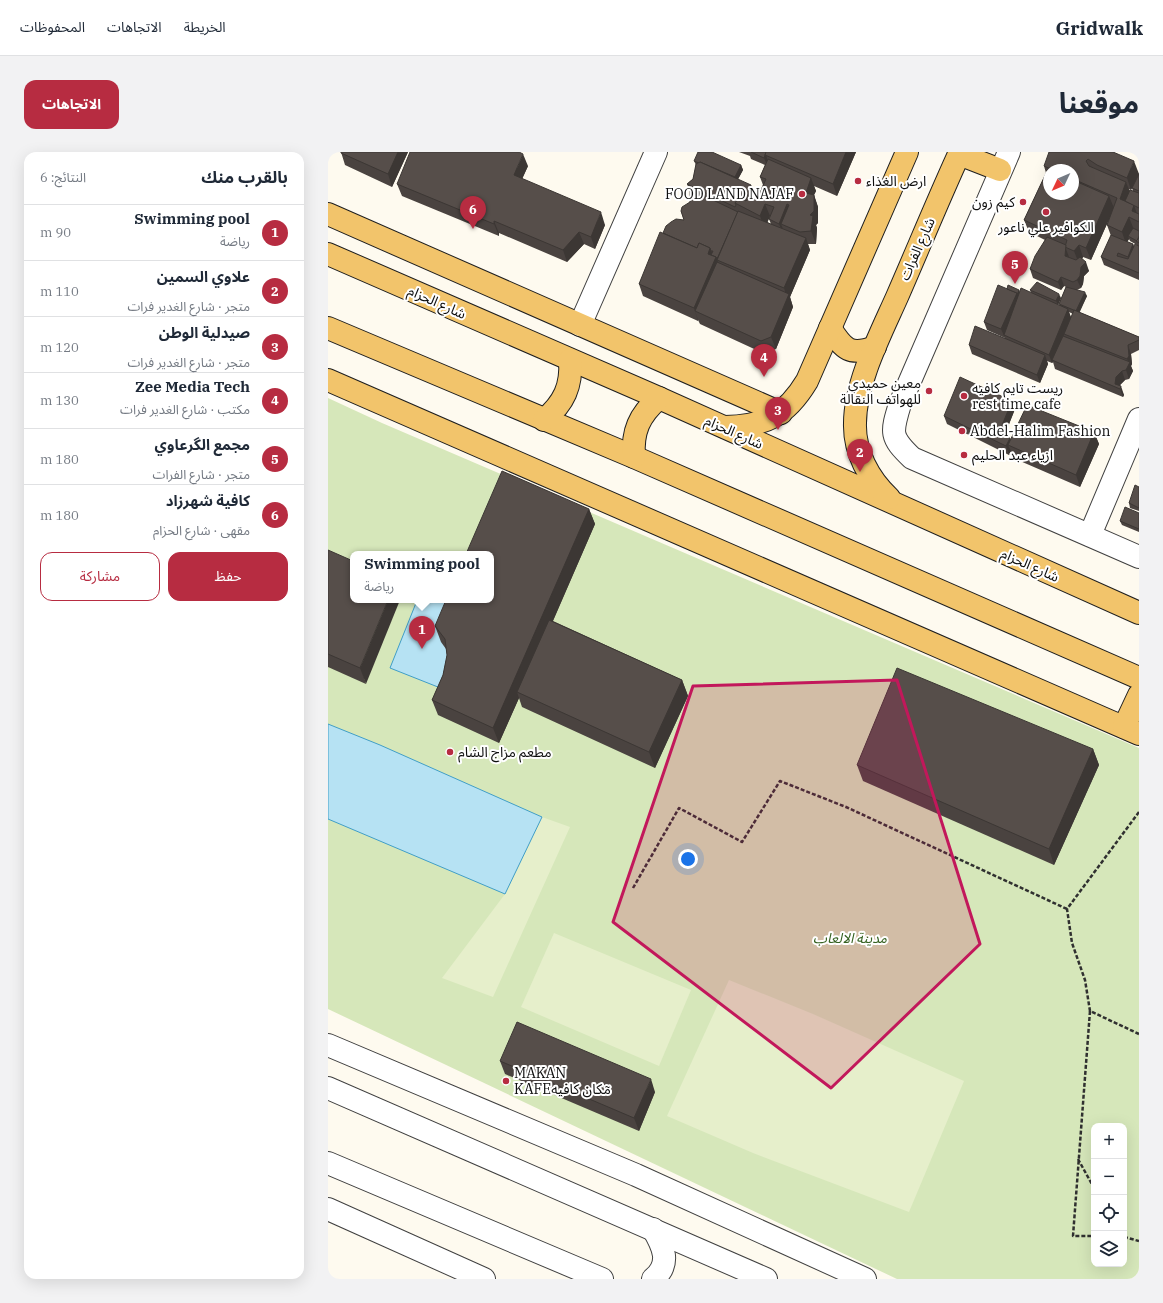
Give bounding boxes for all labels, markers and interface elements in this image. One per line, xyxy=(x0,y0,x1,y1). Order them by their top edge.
text: Gridwalk xyxy=(1056,16,1143,40)
text: المحفوظات xyxy=(20,18,85,36)
text: الاتجاهات xyxy=(107,18,162,36)
text: الخريطة xyxy=(184,18,226,36)
button: الاتجاهات xyxy=(24,80,119,129)
text: موقعنا xyxy=(1059,84,1139,121)
north arrow xyxy=(1043,164,1079,200)
text: بالقرب منك xyxy=(201,166,288,188)
text: النتائج: 6 xyxy=(40,169,86,186)
place label: ارض الغذاء xyxy=(866,172,926,190)
marker: ارض الغذاء xyxy=(853,176,863,186)
place label: FOOD LAND NAJAF xyxy=(665,185,794,203)
marker: FOOD LAND NAJAF xyxy=(797,189,807,199)
place label: كيم زون xyxy=(972,193,1015,213)
pin: 6 xyxy=(460,196,486,229)
marker: كيم زون xyxy=(1018,197,1028,207)
marker: الكوافير علي ناعور xyxy=(1041,207,1051,217)
text: Swimming pool xyxy=(134,209,250,228)
street label: شارع الفرات xyxy=(895,215,941,284)
place label: الكوافير علي ناعور xyxy=(997,218,1094,238)
text: 90 m xyxy=(40,224,71,241)
text: 1 xyxy=(271,224,279,241)
text: رياضة xyxy=(220,233,250,250)
pin: 5 xyxy=(1002,251,1028,284)
text: علاوي السمين xyxy=(157,267,250,286)
street label: شارع الحزام xyxy=(404,281,469,325)
text: 110 m xyxy=(40,283,79,300)
text: 2 xyxy=(271,283,279,300)
text: متجر · شارع الغدير فرات xyxy=(127,298,250,315)
text: صيدلية الوطن xyxy=(159,323,250,342)
text: 120 m xyxy=(40,339,79,356)
text: 3 xyxy=(271,339,279,356)
pin: 4 xyxy=(751,344,777,377)
text: متجر · شارع الغدير فرات xyxy=(127,354,250,371)
place label: معين حميدي للهواتف النقالة xyxy=(840,374,921,408)
text: Zee Media Tech xyxy=(135,377,250,396)
place label: ريست تايم كافيه rest time cafe xyxy=(972,379,1063,413)
marker: معين حميدي للهواتف النقالة xyxy=(924,386,934,396)
marker: ريست تايم كافيه rest time cafe xyxy=(959,391,969,401)
text: 130 m xyxy=(40,392,79,409)
text: 4 xyxy=(271,392,279,409)
pin: 3 xyxy=(765,397,791,430)
text: مكتب · شارع الغدير فرات xyxy=(120,401,250,418)
street label: شارع الحزام xyxy=(701,411,766,455)
place label: Abdel-Halim Fashion xyxy=(970,422,1110,440)
marker: Abdel-Halim Fashion xyxy=(957,426,967,436)
text: مجمع الگرعاوي xyxy=(155,435,250,454)
pin: 2 xyxy=(847,439,873,472)
place label: ازياء عبد الحليم xyxy=(972,446,1053,466)
marker: ازياء عبد الحليم xyxy=(959,450,969,460)
text: 180 m xyxy=(40,451,79,468)
text: 5 xyxy=(271,451,279,468)
text: متجر · شارع الفرات xyxy=(153,466,250,483)
text: كافية شهرزاد xyxy=(166,491,250,510)
text: 180 m xyxy=(40,507,79,524)
text: 6 xyxy=(271,507,279,524)
text: مقهى · شارع الحزام xyxy=(153,522,250,539)
street label: شارع الحزام xyxy=(997,544,1062,588)
popup xyxy=(350,551,494,603)
button: مشاركة xyxy=(40,552,160,601)
button: حفظ xyxy=(168,552,288,601)
text: Swimming pool xyxy=(364,554,480,573)
text: رياضة xyxy=(364,578,394,595)
pin: 1 xyxy=(409,616,435,649)
place label: مطعم مزاج الشام xyxy=(458,743,552,763)
marker: مطعم مزاج الشام xyxy=(445,747,455,757)
your location xyxy=(678,849,698,869)
park label: مدينة الالعاب xyxy=(813,929,888,947)
place label: MAKAN KAFEمٓكان كافيه xyxy=(514,1064,611,1098)
marker: MAKAN KAFEمٓكان كافيه xyxy=(501,1076,511,1086)
map controls xyxy=(1091,1123,1127,1267)
button: + xyxy=(1091,1123,1127,1159)
button: − xyxy=(1091,1159,1127,1195)
button: locate xyxy=(1091,1195,1127,1231)
button: layers xyxy=(1091,1231,1127,1267)

